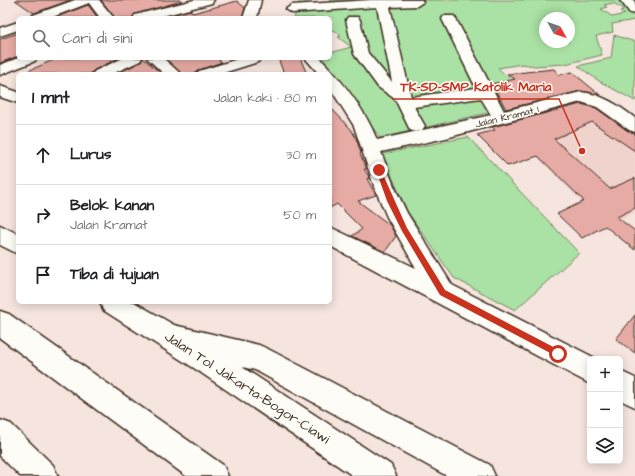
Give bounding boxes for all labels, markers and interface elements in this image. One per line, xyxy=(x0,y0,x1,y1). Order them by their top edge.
north arrow xyxy=(539,12,575,48)
search box xyxy=(16,16,332,60)
icon: search xyxy=(30,27,52,49)
text: Cari di sini xyxy=(62,28,132,49)
callout: TK-SD-SMP Katolik Maria xyxy=(392,74,559,99)
text: TK-SD-SMP Katolik Maria xyxy=(400,78,552,96)
text: 1 mnt xyxy=(32,86,70,110)
text: Jalan kaki · 80 m xyxy=(213,89,316,107)
street label: Jalan Kramat 1 xyxy=(474,102,541,132)
icon: ahead xyxy=(32,144,54,166)
text: Lurus xyxy=(70,144,111,165)
text: 30 m xyxy=(286,146,316,164)
route end xyxy=(370,161,388,179)
text: Belok kanan xyxy=(70,195,154,216)
icon: right xyxy=(32,204,54,226)
text: 50 m xyxy=(283,206,316,224)
text: Jalan Kramat xyxy=(70,216,148,234)
icon: arrive xyxy=(32,264,54,286)
text: Tiba di tujuan xyxy=(70,264,159,285)
street label: Jalan Tol Jakarta–Bogor–Ciawi xyxy=(160,327,334,449)
route start xyxy=(549,345,567,363)
map controls xyxy=(587,356,623,464)
button: + xyxy=(587,356,623,392)
button: − xyxy=(587,392,623,428)
button: layers xyxy=(587,428,623,464)

